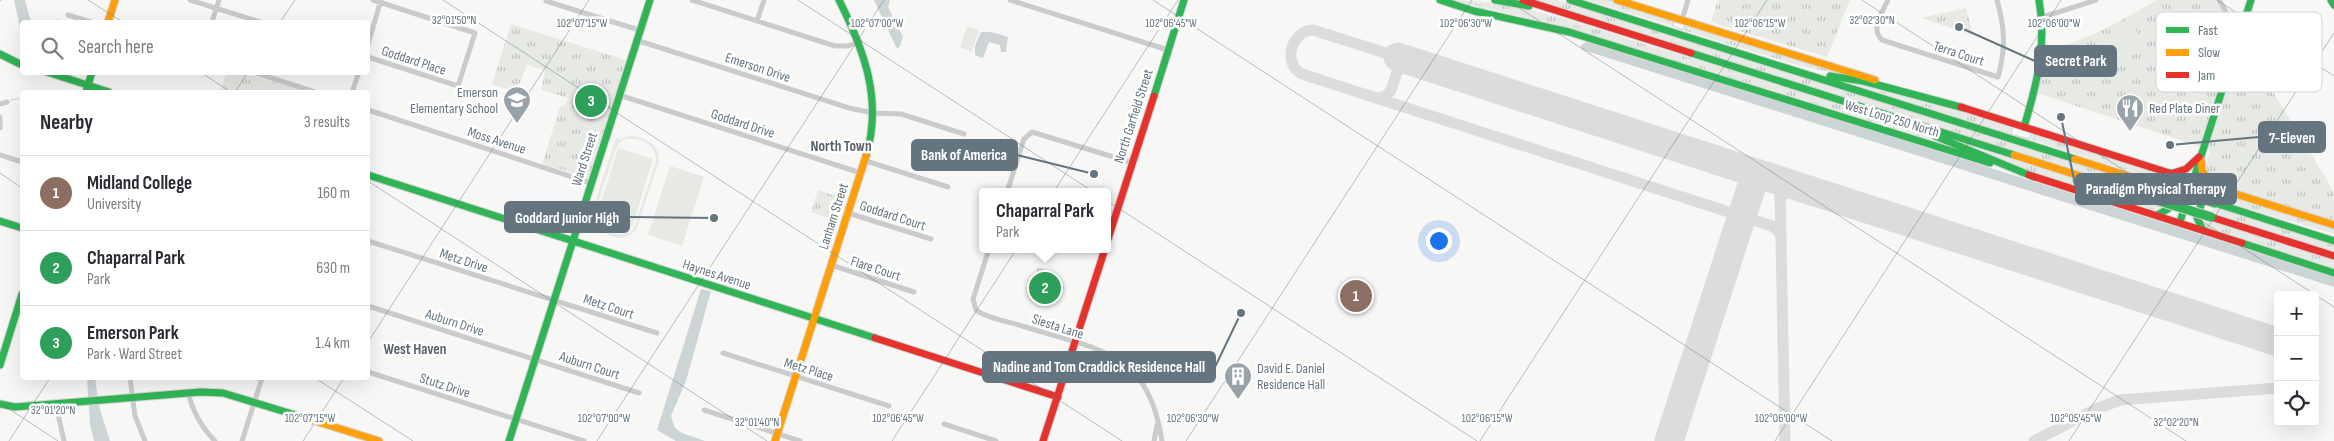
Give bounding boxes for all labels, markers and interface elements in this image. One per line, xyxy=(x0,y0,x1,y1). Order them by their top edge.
legend xyxy=(2156,12,2322,92)
text: 32°01'50"N xyxy=(432,13,476,28)
text: 32°02'30"N xyxy=(1849,13,1895,28)
text: 102°07'15"W xyxy=(557,16,608,31)
text: 102°07'00"W xyxy=(851,16,903,31)
text: 102°06'45"W xyxy=(1145,16,1197,31)
text: 102°06'30"W xyxy=(1440,16,1492,31)
text: 102°06'15"W xyxy=(1735,16,1786,31)
text: 102°06'00"W xyxy=(2028,16,2080,31)
search box xyxy=(20,20,370,75)
text: Fast xyxy=(2198,22,2218,39)
icon: search xyxy=(38,34,66,62)
text: Search here xyxy=(78,36,154,59)
street label: Terra Court xyxy=(1931,37,1986,70)
street label: Goddard Place xyxy=(379,42,448,79)
text: Slow xyxy=(2198,44,2220,61)
callout: Secret Park xyxy=(2035,46,2116,76)
street label: Emerson Drive xyxy=(723,49,793,86)
text: Secret Park xyxy=(2045,52,2107,71)
street label: North Garfield Street xyxy=(1110,67,1157,165)
text: Jam xyxy=(2197,67,2215,84)
pin: 3 xyxy=(575,82,607,120)
place label: Emerson Elementary School xyxy=(410,84,498,117)
school or university icon: Emerson Elementary School xyxy=(502,85,532,124)
restaurant icon: Red Plate Diner xyxy=(2115,93,2145,132)
street label: West Loop 250 North xyxy=(1843,96,1941,141)
place label: Red Plate Diner xyxy=(2149,100,2220,117)
street label: Goddard Drive xyxy=(709,105,777,142)
text: Nearby xyxy=(40,110,93,135)
text: 3 results xyxy=(304,113,350,132)
callout: 7-Eleven xyxy=(2259,122,2325,152)
street label: Moss Avenue xyxy=(465,123,528,158)
text: 7-Eleven xyxy=(2269,129,2315,148)
street label: Ward Street xyxy=(568,130,601,188)
district label: North Town xyxy=(810,137,872,156)
callout: Bank of America xyxy=(912,140,1017,170)
text: Bank of America xyxy=(921,146,1007,165)
text: Midland College xyxy=(87,172,192,195)
callout: Paradigm Physical Therapy xyxy=(2076,174,2236,204)
text: Paradigm Physical Therapy xyxy=(2086,180,2227,199)
street label: Lanham Street xyxy=(815,181,852,251)
text: 1 xyxy=(53,184,59,203)
text: 160 m xyxy=(317,184,350,203)
popup xyxy=(979,188,1111,253)
text: University xyxy=(87,195,141,214)
street label: Goddard Court xyxy=(858,197,928,234)
text: Chaparral Park xyxy=(996,200,1094,223)
callout: Goddard Junior High xyxy=(505,202,629,232)
text: Goddard Junior High xyxy=(515,209,619,228)
text: Park xyxy=(996,223,1019,242)
your location xyxy=(1426,228,1452,254)
street label: Metz Drive xyxy=(437,245,490,276)
text: Chaparral Park xyxy=(87,247,185,270)
street label: Flare Court xyxy=(849,252,903,285)
street label: Haynes Avenue xyxy=(680,255,753,294)
text: 2 xyxy=(52,259,60,278)
text: 630 m xyxy=(316,259,350,278)
pin: 2 xyxy=(1029,269,1061,307)
text: Park xyxy=(87,270,110,289)
pin: 1 xyxy=(1340,277,1372,315)
street label: Metz Court xyxy=(581,290,636,323)
map controls xyxy=(2274,291,2319,426)
button: + xyxy=(2274,291,2319,336)
street label: Auburn Drive xyxy=(423,305,486,340)
street label: Siesta Lane xyxy=(1030,310,1086,343)
text: Emerson Park xyxy=(87,322,179,345)
text: 3 xyxy=(52,334,60,353)
text: 1.4 km xyxy=(315,334,350,353)
button: − xyxy=(2274,336,2319,381)
district label: West Haven xyxy=(384,340,446,359)
text: Park · Ward Street xyxy=(87,345,182,364)
street label: Auburn Court xyxy=(557,347,622,383)
callout: Nadine and Tom Craddick Residence Hall xyxy=(983,352,1215,382)
street label: Metz Place xyxy=(782,354,836,385)
text: Nadine and Tom Craddick Residence Hall xyxy=(993,358,1205,377)
place label: David E. Daniel Residence Hall xyxy=(1257,360,1325,393)
building icon: David E. Daniel Residence Hall xyxy=(1223,361,1253,400)
street label: Stutz Drive xyxy=(417,369,472,402)
button: locate xyxy=(2274,381,2319,426)
text: 32°01'20"N xyxy=(31,403,75,418)
text: 102°07'15"W xyxy=(285,411,336,426)
text: 102°07'00"W xyxy=(578,411,630,426)
text: 102°06'45"W xyxy=(872,411,924,426)
text: 102°06'30"W xyxy=(1167,411,1219,426)
text: 102°06'15"W xyxy=(1462,411,1513,426)
text: 102°06'00"W xyxy=(1755,411,1807,426)
text: 102°05'45"W xyxy=(2050,411,2102,426)
text: 32°01'40"N xyxy=(735,415,779,430)
text: 32°02'20"N xyxy=(2153,415,2199,430)

